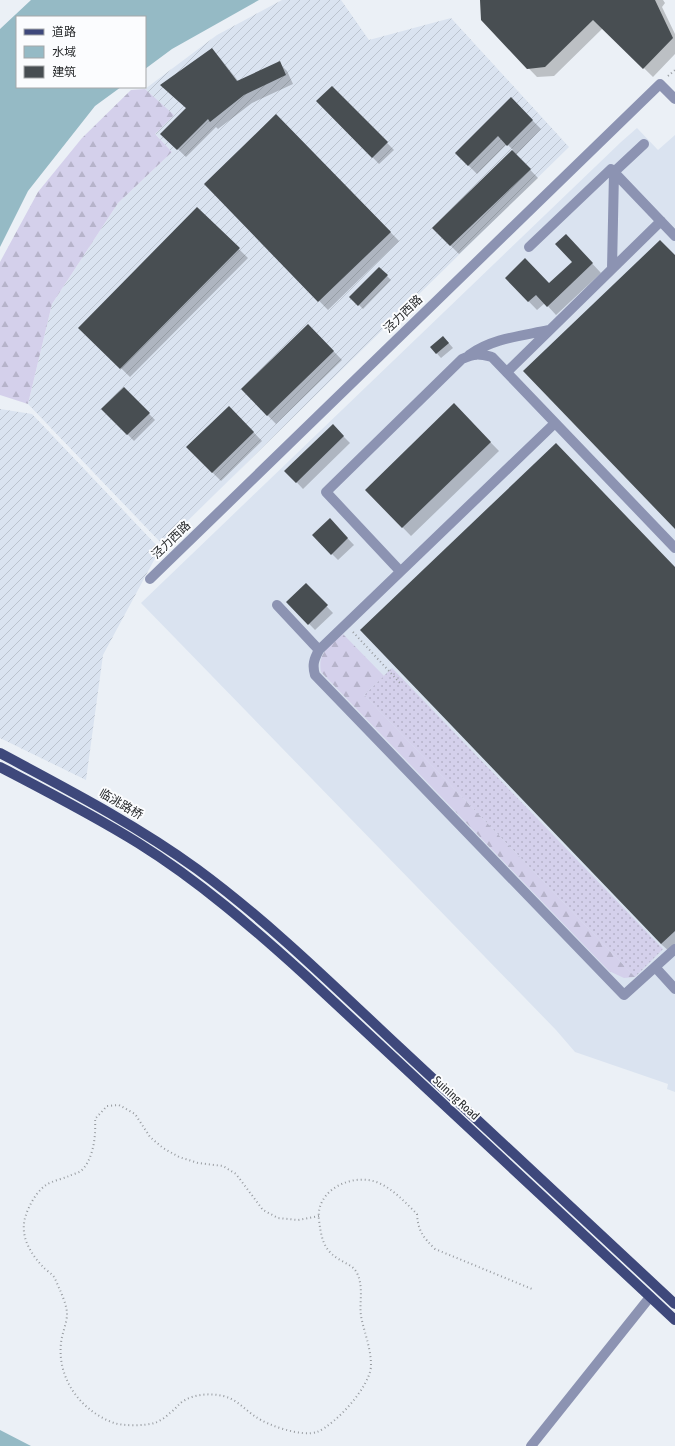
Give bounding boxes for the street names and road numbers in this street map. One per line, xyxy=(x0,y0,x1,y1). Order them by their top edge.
street label: 泾力西路 xyxy=(381,292,425,336)
street label: 泾力西路 xyxy=(149,518,193,562)
street label: 临洮路桥 xyxy=(97,786,145,822)
street label: Suining Road xyxy=(430,1073,482,1123)

